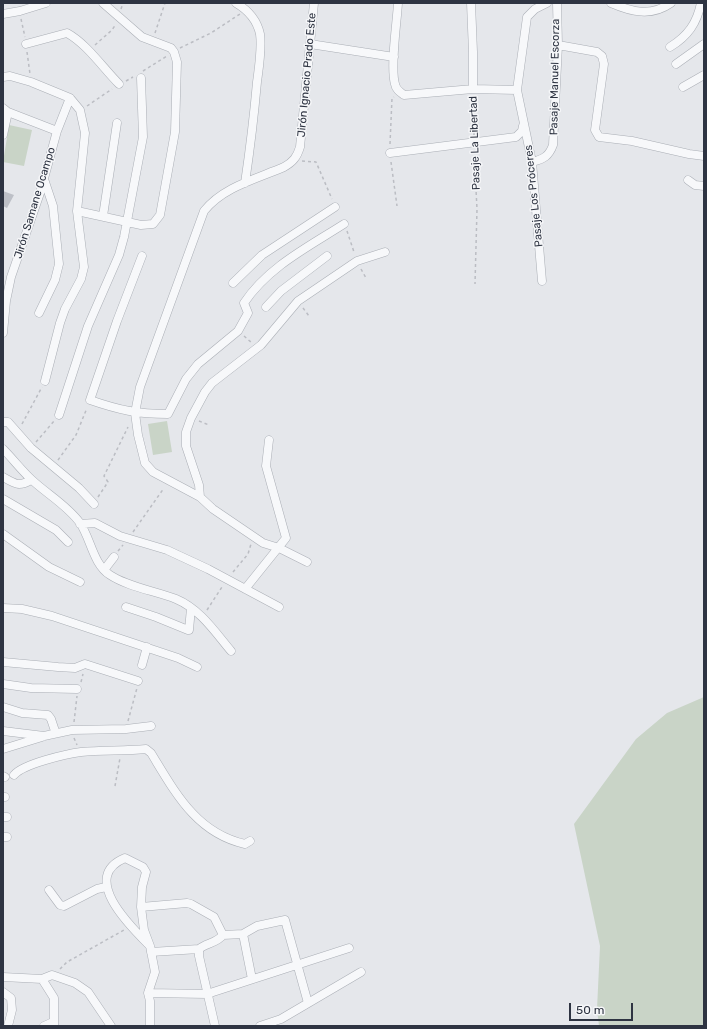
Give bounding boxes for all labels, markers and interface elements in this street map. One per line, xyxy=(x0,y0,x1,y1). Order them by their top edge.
street label: Jirón Ignacio Prado Este xyxy=(295,12,319,138)
street label: Pasaje Manuel Escorza xyxy=(547,19,563,135)
street label: Pasaje La Libertad xyxy=(467,96,483,190)
street label: Pasaje Los Próceres xyxy=(522,144,546,248)
street label: Jirón Samane Ocampo xyxy=(12,146,58,260)
scale bar xyxy=(571,995,635,1021)
text: 50 m xyxy=(576,1003,604,1017)

